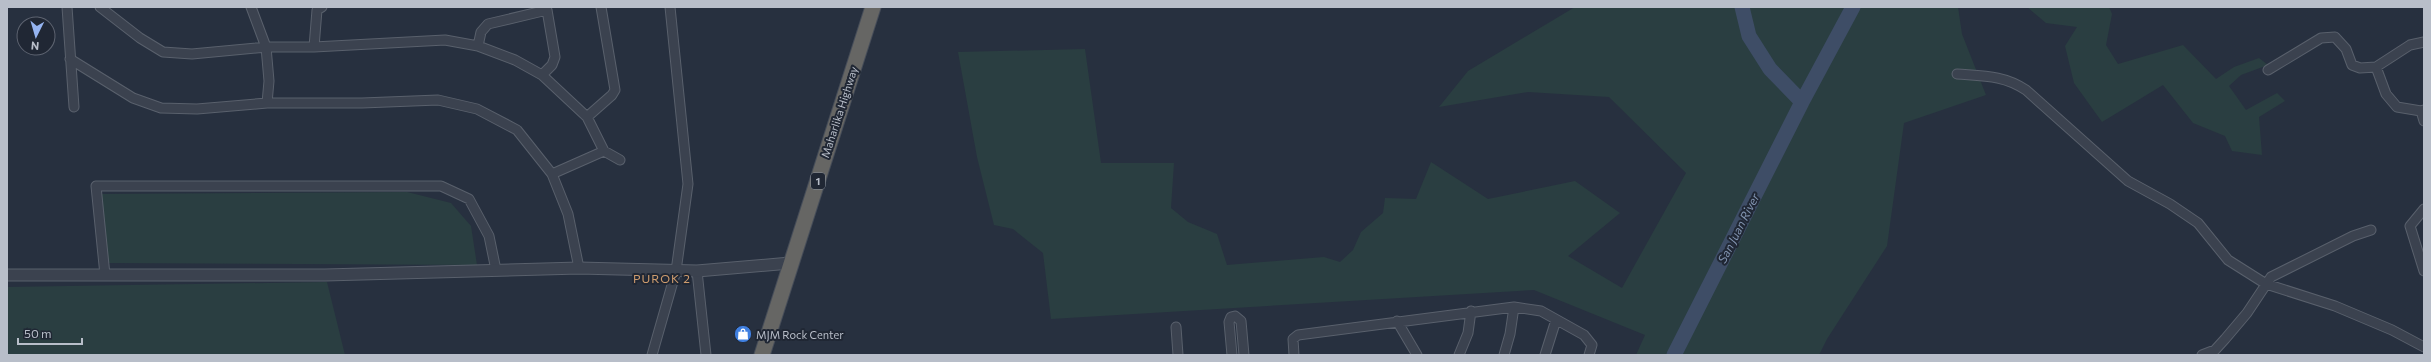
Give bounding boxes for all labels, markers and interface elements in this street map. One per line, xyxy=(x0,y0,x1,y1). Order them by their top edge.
north arrow xyxy=(16,16,56,56)
text: N xyxy=(30,40,40,53)
street label: Maharlika Highway xyxy=(818,64,860,159)
road number: 1 xyxy=(811,173,825,189)
water label: San Juan River xyxy=(1714,190,1763,266)
district label: PUROK 2 xyxy=(633,271,691,285)
scale bar xyxy=(18,320,82,346)
shop icon: MJM Rock Center xyxy=(733,324,753,344)
text: 50 m xyxy=(24,326,52,340)
place label: MJM Rock Center xyxy=(756,328,844,342)

